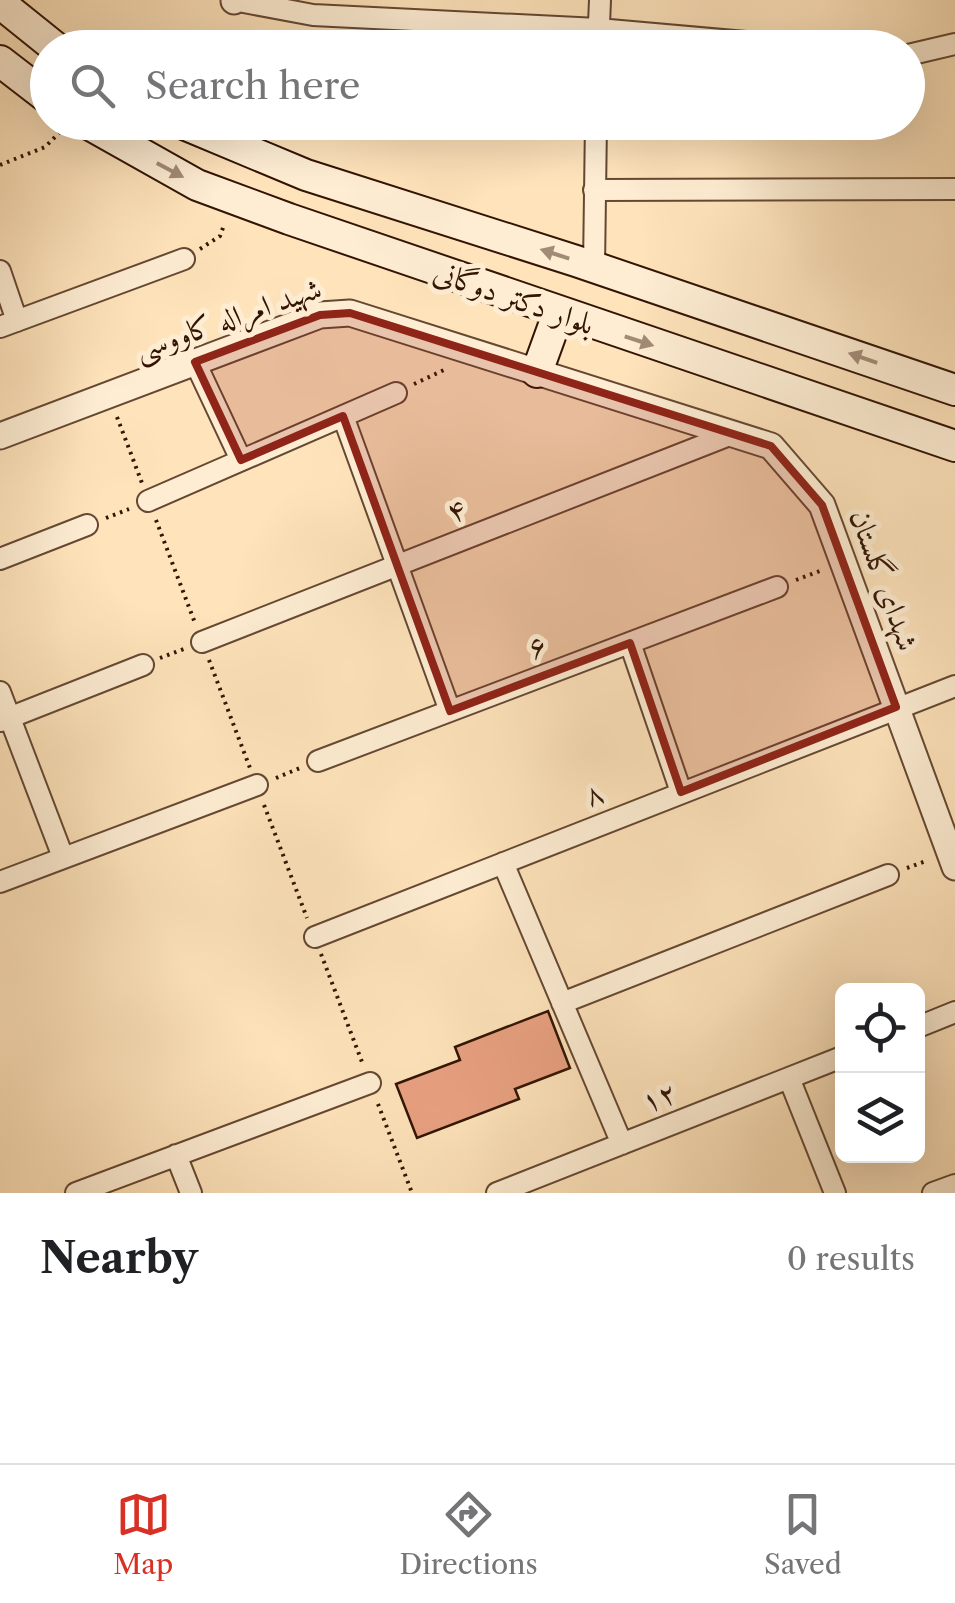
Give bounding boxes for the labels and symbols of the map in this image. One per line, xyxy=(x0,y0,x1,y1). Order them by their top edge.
one-way arrow xyxy=(155,161,184,178)
one-way arrow xyxy=(539,246,570,261)
street label: بلوار دکتر دوگانی xyxy=(429,253,599,342)
street label: شهید امراله کاووسی xyxy=(130,269,327,371)
one-way arrow xyxy=(625,334,655,349)
one-way arrow xyxy=(847,350,877,365)
street label: ۴ xyxy=(441,489,471,530)
street label: شهدای گلستان xyxy=(841,504,927,656)
street label: ۶ xyxy=(522,625,552,666)
street label: ۸ xyxy=(579,773,609,814)
street label: ۱۲ xyxy=(636,1073,682,1120)

